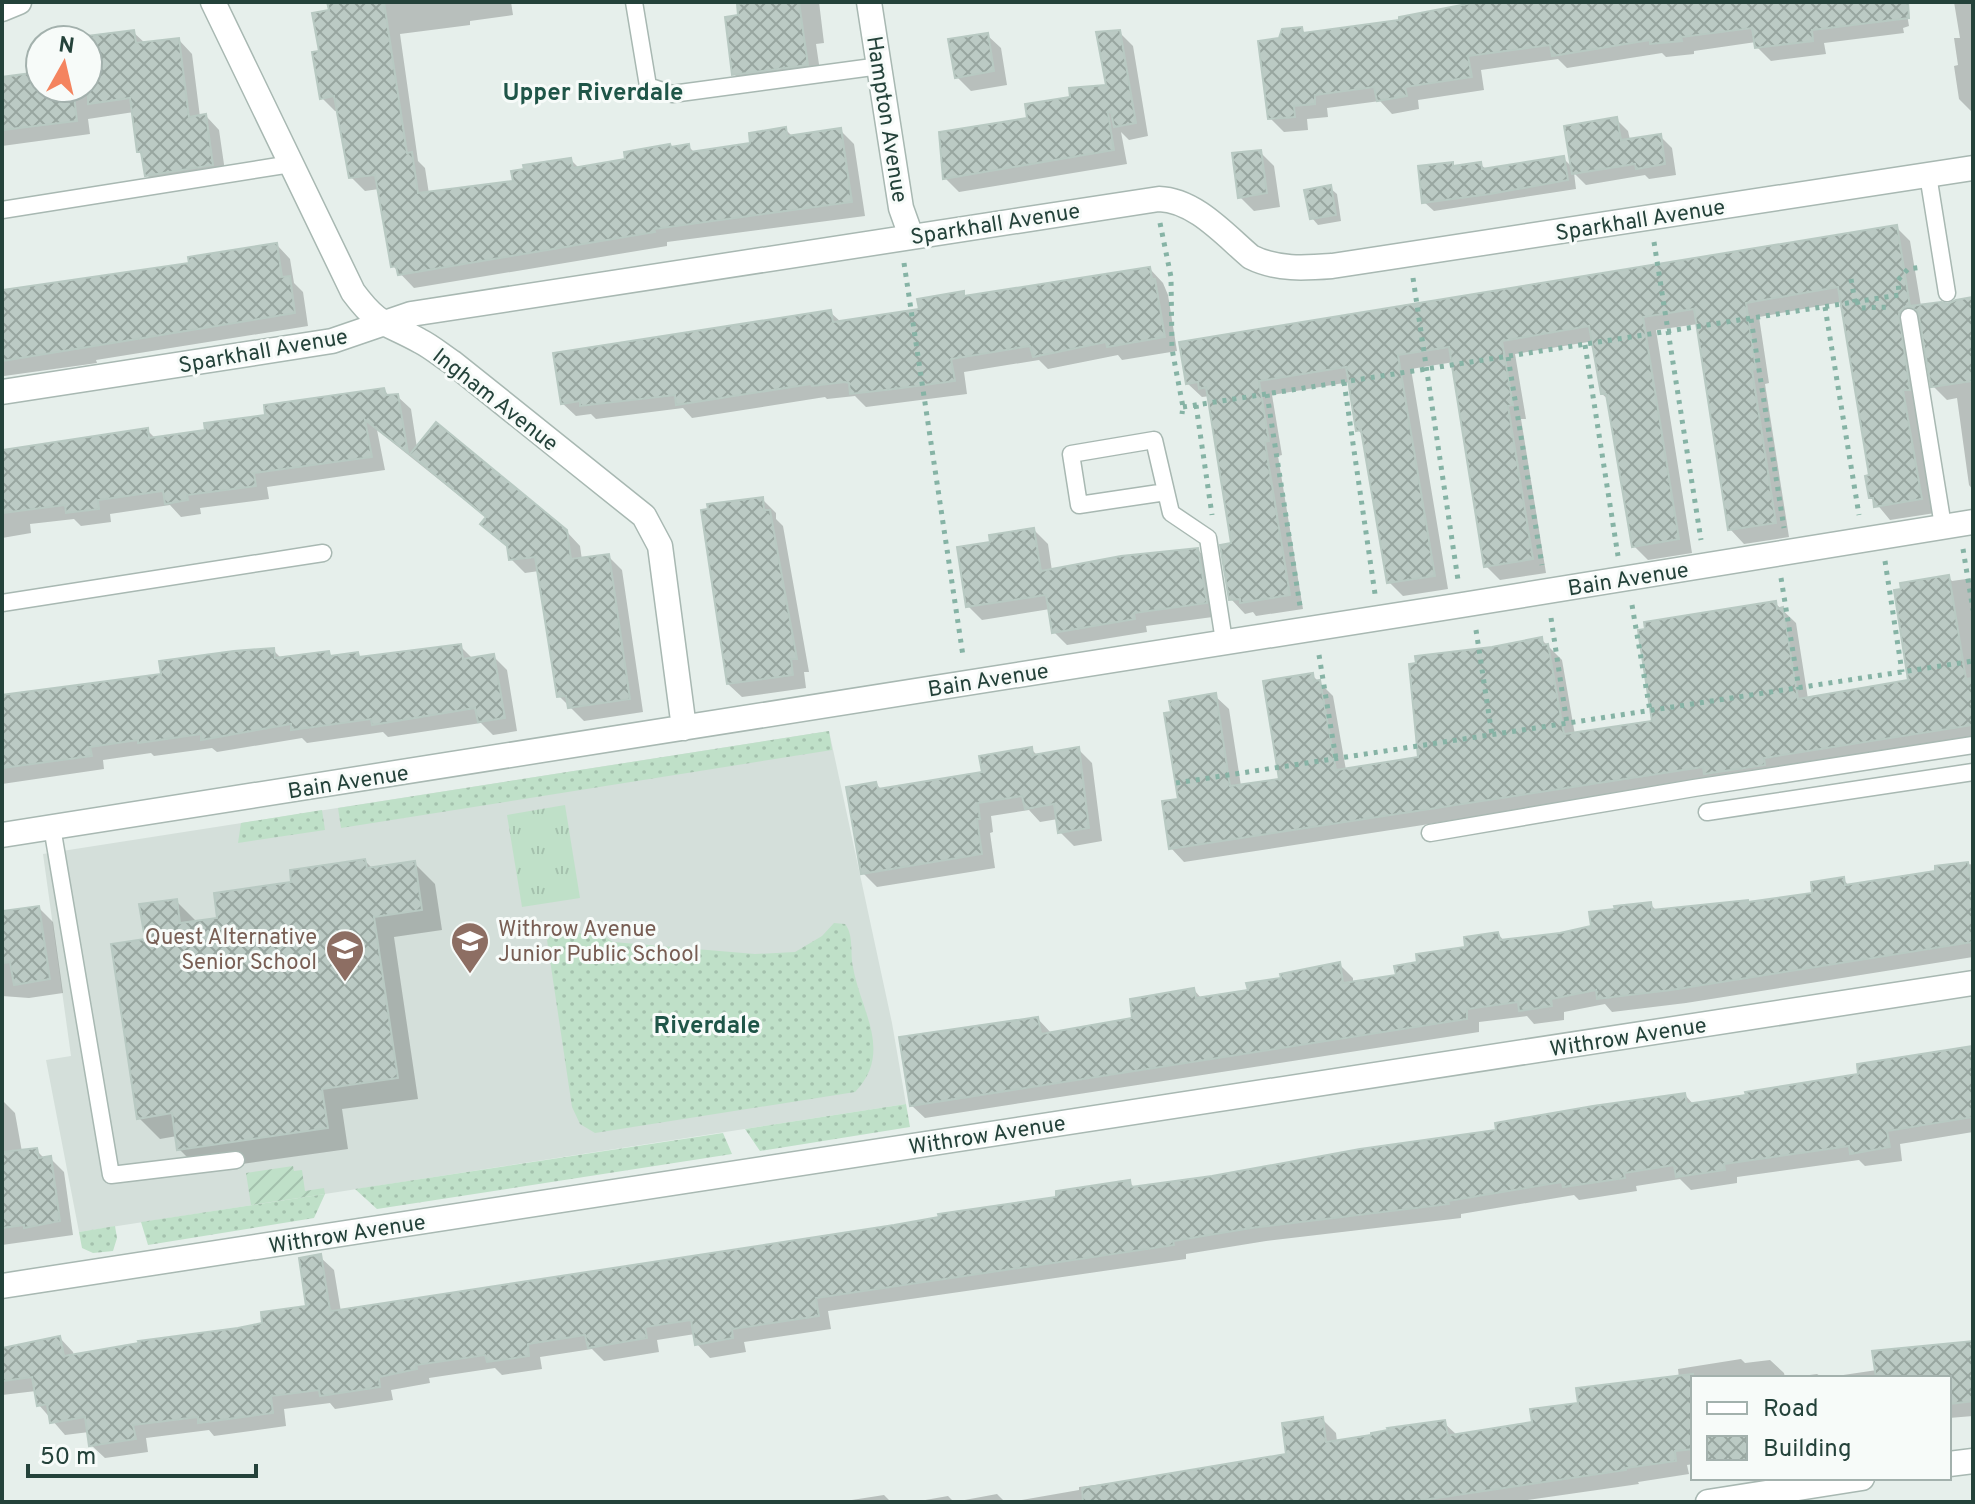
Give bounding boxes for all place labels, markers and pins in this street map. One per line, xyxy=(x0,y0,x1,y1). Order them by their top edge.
place label: Withrow Avenue Junior Public School xyxy=(498,917,699,969)
school or university icon: Withrow Avenue Junior Public School xyxy=(449,920,491,975)
place label: Quest Alternative Senior School xyxy=(145,925,317,977)
school or university icon: Quest Alternative Senior School xyxy=(324,928,366,983)

